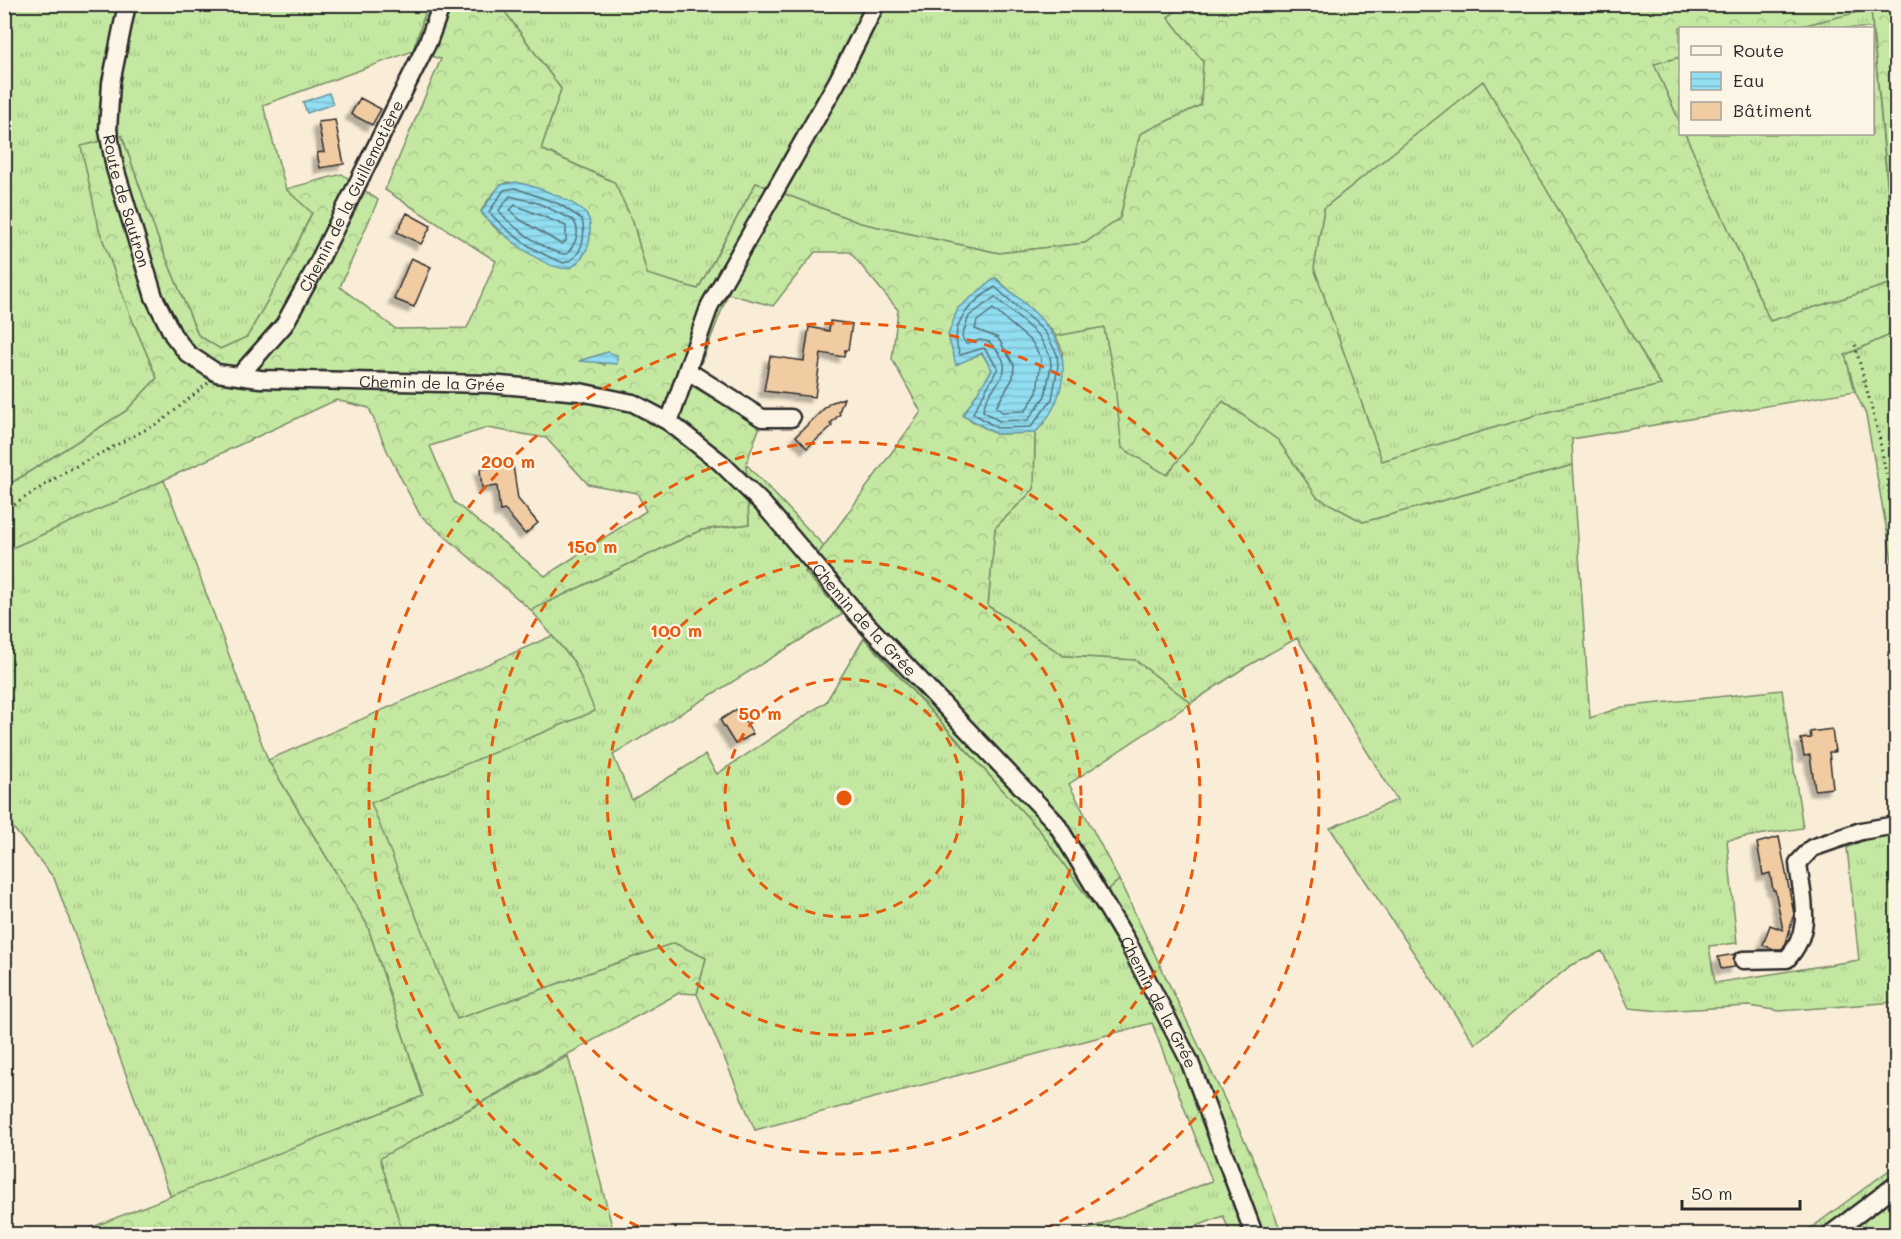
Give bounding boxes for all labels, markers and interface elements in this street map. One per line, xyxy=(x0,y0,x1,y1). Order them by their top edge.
legend xyxy=(1679,27,1874,135)
text: Route xyxy=(1733,38,1784,62)
text: Eau xyxy=(1733,68,1764,92)
street label: Chemin de la Guillemotière xyxy=(293,96,407,295)
text: Bâtiment xyxy=(1733,98,1812,122)
street label: Route de Sautron xyxy=(99,133,155,270)
street label: Chemin de la Grée xyxy=(359,370,506,395)
text: 200 m xyxy=(481,449,535,473)
text: 150 m xyxy=(567,534,617,558)
street label: Chemin de la Grée xyxy=(808,558,922,680)
text: 100 m xyxy=(650,618,702,642)
text: 50 m xyxy=(739,701,781,725)
centre of rings xyxy=(834,788,854,808)
street label: Chemin de la Grée xyxy=(1116,932,1202,1071)
scale bar xyxy=(1682,1173,1800,1211)
text: 50 m xyxy=(1691,1181,1733,1205)

